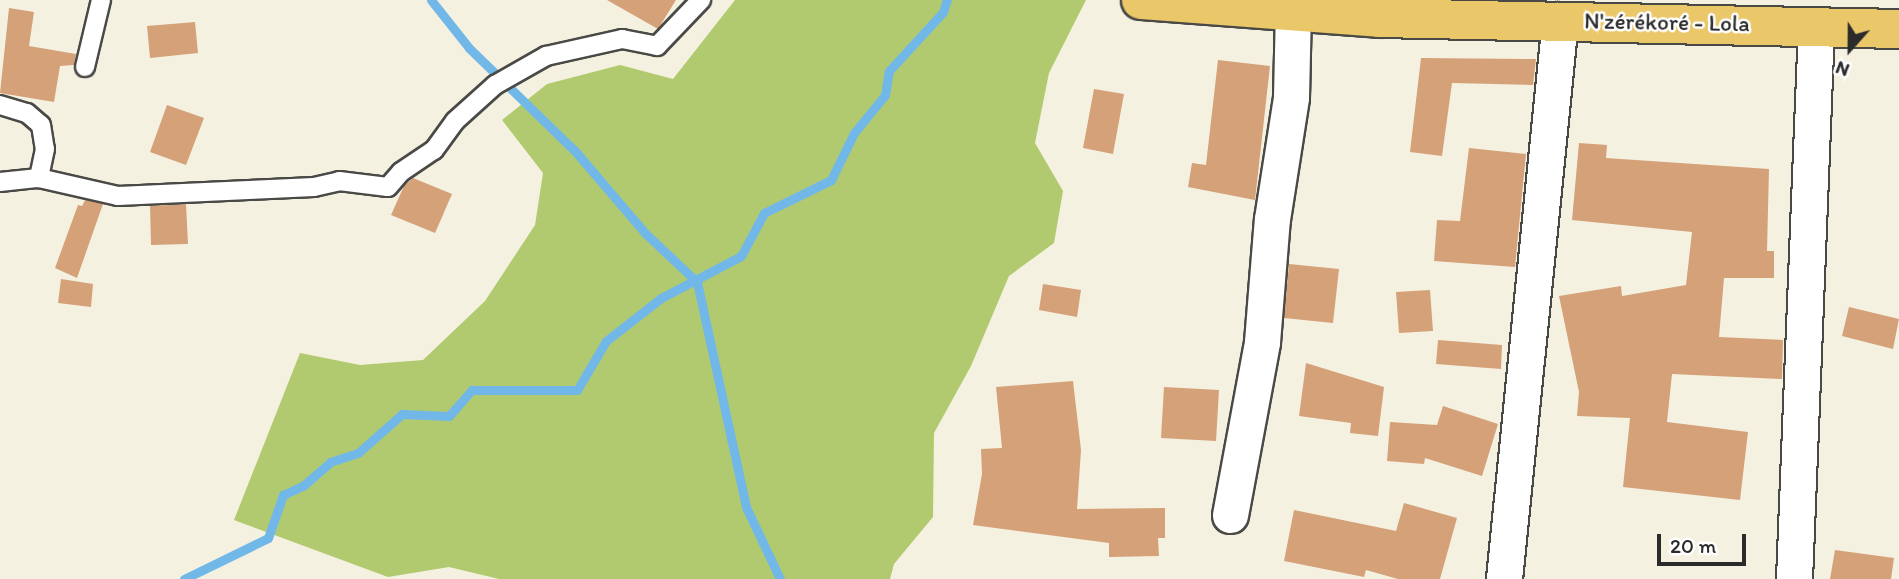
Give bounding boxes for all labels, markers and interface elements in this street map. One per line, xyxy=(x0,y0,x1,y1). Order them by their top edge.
street label: N'zérékoré - Lola xyxy=(1584,7,1750,37)
north arrow xyxy=(1815,14,1885,84)
text: N xyxy=(1832,56,1852,82)
scale bar xyxy=(1661,520,1750,564)
text: 20 m xyxy=(1670,533,1716,558)

